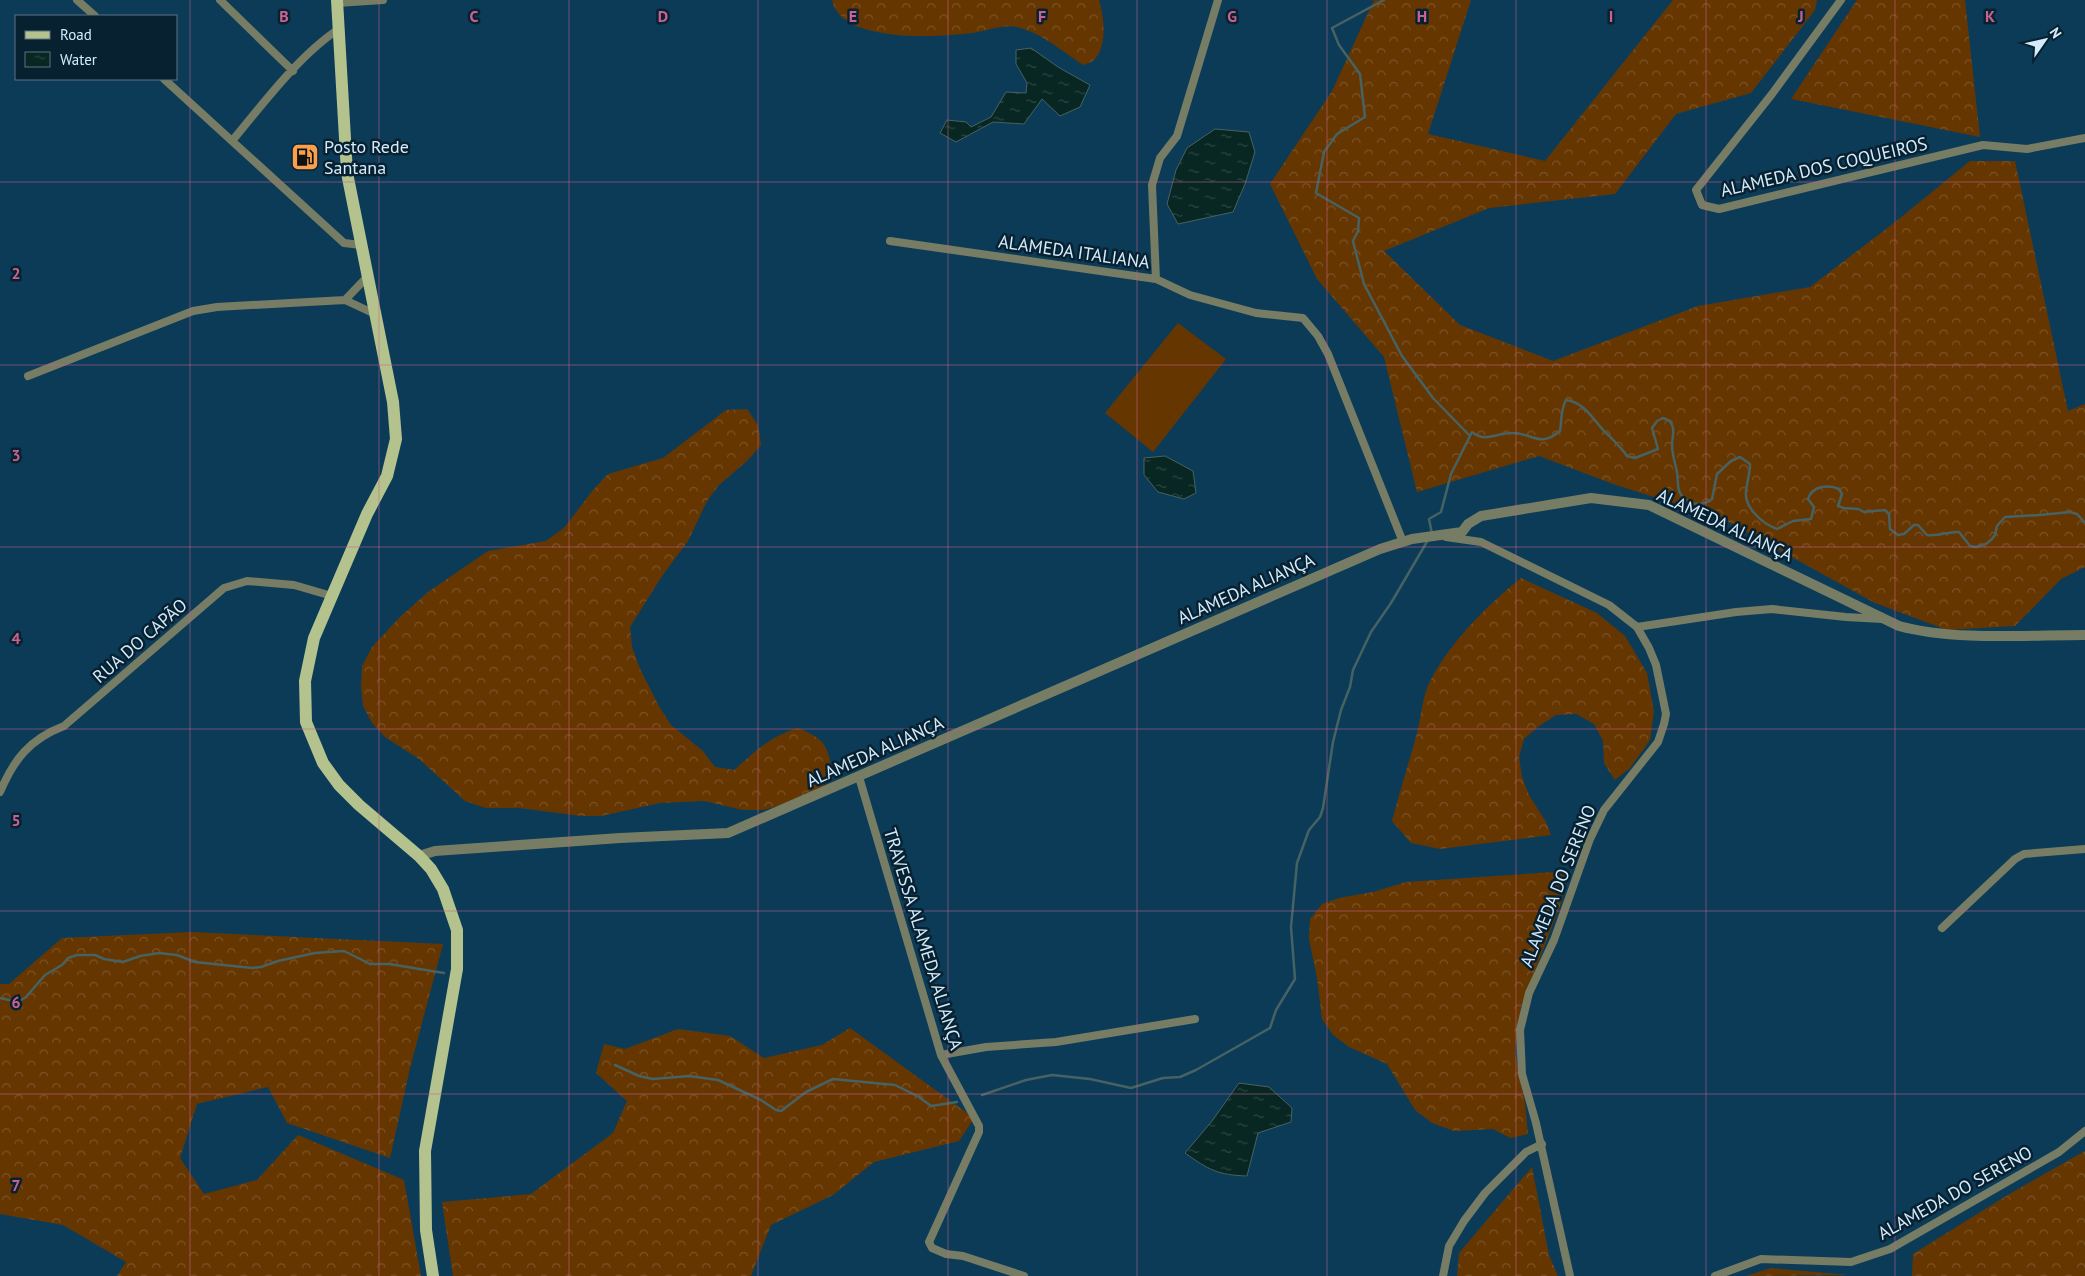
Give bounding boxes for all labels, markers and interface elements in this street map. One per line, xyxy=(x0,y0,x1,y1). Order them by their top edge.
text: B xyxy=(279,6,289,26)
text: C xyxy=(470,6,479,26)
text: D xyxy=(658,6,668,26)
text: E xyxy=(849,6,857,26)
text: F xyxy=(1038,6,1046,26)
text: G xyxy=(1227,6,1237,26)
text: H xyxy=(1417,6,1427,26)
text: I xyxy=(1609,6,1613,26)
text: J xyxy=(1797,6,1804,26)
text: K xyxy=(1985,6,1995,26)
legend xyxy=(15,15,178,80)
north arrow xyxy=(2020,15,2070,65)
text: N xyxy=(2046,24,2066,42)
text: Road xyxy=(60,25,92,44)
text: Water xyxy=(60,50,97,69)
street label: ALAMEDA DOS COQUEIROS xyxy=(1718,132,1930,202)
place label: Posto Rede Santana xyxy=(324,135,409,179)
fuel station icon: Posto Rede Santana xyxy=(290,142,320,172)
street label: ALAMEDA ITALIANA xyxy=(997,230,1152,274)
text: 2 xyxy=(11,263,21,283)
text: 3 xyxy=(11,445,21,465)
street label: ALAMEDA ALIANÇA xyxy=(1653,483,1797,566)
street label: ALAMEDA ALIANÇA xyxy=(1174,548,1318,629)
street label: RUA DO CAPÃO xyxy=(88,593,192,688)
text: 4 xyxy=(11,628,21,648)
street label: ALAMEDA ALIANÇA xyxy=(803,711,947,792)
street label: ALAMEDA DO SERENO xyxy=(1514,801,1601,970)
text: 5 xyxy=(11,810,21,830)
street label: TRAVESSA ALAMEDA ALIANÇA xyxy=(879,825,968,1053)
text: 6 xyxy=(11,992,21,1012)
street label: ALAMEDA DO SERENO xyxy=(1873,1141,2036,1245)
text: 7 xyxy=(11,1175,21,1195)

